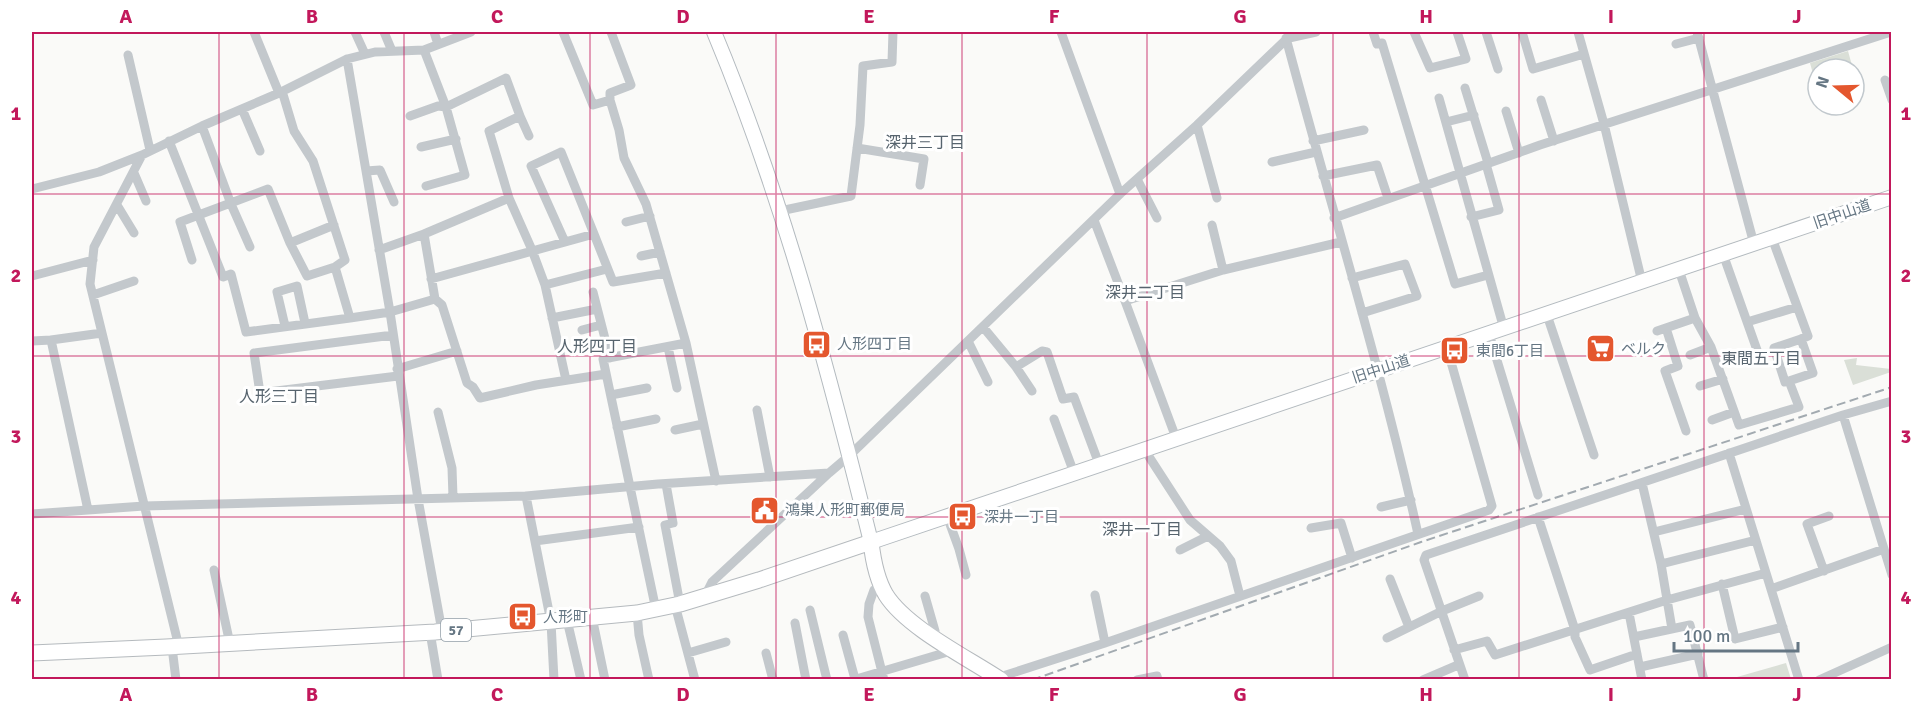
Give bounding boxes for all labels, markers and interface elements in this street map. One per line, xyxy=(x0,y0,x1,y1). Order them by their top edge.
text: A xyxy=(120,4,133,29)
text: B xyxy=(306,4,318,29)
text: C xyxy=(491,4,503,29)
text: D xyxy=(676,4,690,29)
text: E xyxy=(863,4,875,29)
text: F xyxy=(1049,4,1060,29)
text: G xyxy=(1233,4,1247,29)
text: H xyxy=(1419,4,1433,29)
text: I xyxy=(1608,4,1614,29)
text: J xyxy=(1792,4,1802,29)
north arrow xyxy=(1806,57,1866,117)
text: N xyxy=(1811,74,1834,91)
text: 1 xyxy=(11,101,22,126)
text: 1 xyxy=(1901,101,1912,126)
district label: 深井三丁目 xyxy=(885,133,965,153)
street label: 旧中山道 xyxy=(1811,196,1873,232)
text: 2 xyxy=(11,263,21,288)
text: 2 xyxy=(1901,263,1911,288)
district label: 深井二丁目 xyxy=(1105,283,1185,303)
bus stop icon: 人形四丁目 xyxy=(800,328,832,360)
supermarket icon: ベルク xyxy=(1584,333,1616,365)
place label: 人形四丁目 xyxy=(837,335,912,353)
bus stop icon: 東間6丁目 xyxy=(1439,335,1471,367)
district label: 人形四丁目 xyxy=(557,337,637,357)
place label: ベルク xyxy=(1621,340,1666,358)
place label: 東間6丁目 xyxy=(1476,342,1544,360)
district label: 東間五丁目 xyxy=(1721,349,1801,369)
street label: 旧中山道 xyxy=(1350,351,1412,387)
district label: 人形三丁目 xyxy=(239,387,319,407)
text: 3 xyxy=(11,424,21,449)
text: 3 xyxy=(1901,424,1911,449)
public building icon: 鴻巣人形町郵便局 xyxy=(748,494,780,526)
place label: 鴻巣人形町郵便局 xyxy=(785,501,905,519)
bus stop icon: 深井一丁目 xyxy=(947,501,979,533)
place label: 深井一丁目 xyxy=(984,508,1059,526)
district label: 深井一丁目 xyxy=(1102,520,1182,540)
text: 4 xyxy=(11,585,22,610)
text: 4 xyxy=(1901,585,1912,610)
bus stop icon: 人形町 xyxy=(506,601,538,633)
place label: 人形町 xyxy=(543,608,588,626)
scale bar xyxy=(1674,615,1798,653)
road number: 57 xyxy=(441,619,471,641)
text: 100 m xyxy=(1683,625,1730,647)
text: A xyxy=(120,682,133,707)
text: B xyxy=(306,682,318,707)
text: C xyxy=(491,682,503,707)
text: D xyxy=(676,682,690,707)
text: E xyxy=(863,682,875,707)
text: F xyxy=(1049,682,1060,707)
text: G xyxy=(1233,682,1247,707)
text: H xyxy=(1419,682,1433,707)
text: I xyxy=(1608,682,1614,707)
text: J xyxy=(1792,682,1802,707)

